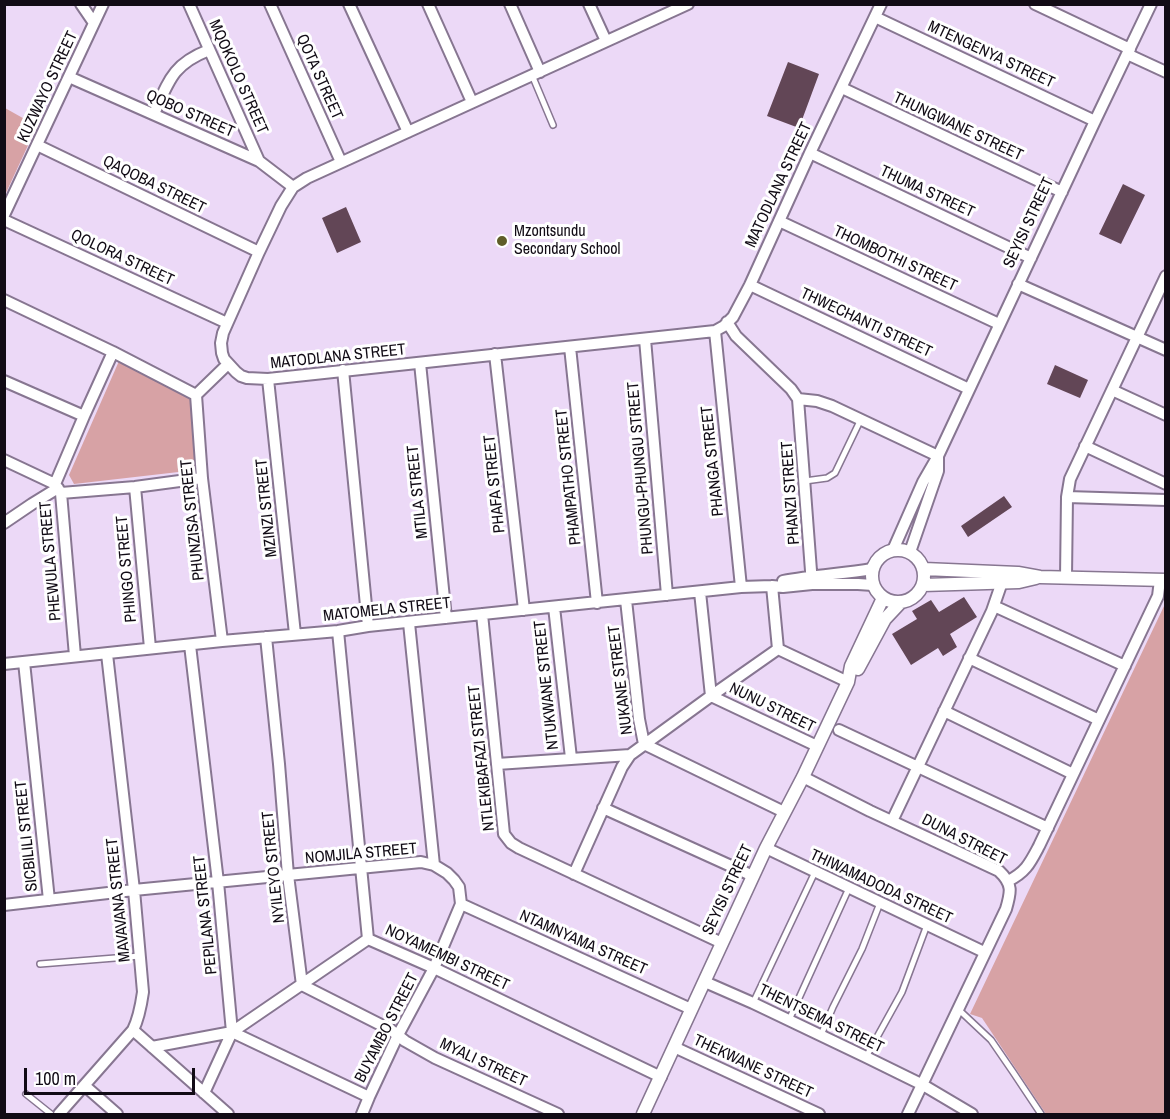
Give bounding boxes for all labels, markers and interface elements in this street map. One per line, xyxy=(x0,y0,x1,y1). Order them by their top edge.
street label: MQOKOLO STREET xyxy=(204,17,272,137)
street label: MTENGENYA STREET xyxy=(925,17,1057,93)
street label: KUZWAYO STREET xyxy=(14,28,82,146)
street label: QOTA STREET xyxy=(292,31,346,123)
street label: QOBO STREET xyxy=(143,86,237,142)
street label: THUNGWANE STREET xyxy=(890,89,1026,165)
street label: MATODLANA STREET xyxy=(742,119,816,251)
street label: QAQOBA STREET xyxy=(99,152,209,218)
street label: THUMA STREET xyxy=(877,162,977,222)
street label: SEYISI STREET xyxy=(1000,175,1058,271)
place label: Mzontsundu Secondary School xyxy=(514,222,620,260)
street label: THOMBOTHI STREET xyxy=(830,222,960,296)
street label: QOLORA STREET xyxy=(67,226,177,290)
marker: Mzontsundu Secondary School xyxy=(495,234,509,248)
street label: THWECHANTI STREET xyxy=(797,284,935,362)
street label: MATODLANA STREET xyxy=(269,340,407,374)
street label: PHUNGU-PHUNGU STREET xyxy=(624,381,658,555)
street label: PHANGA STREET xyxy=(698,405,728,517)
street label: PHAMPATHO STREET xyxy=(552,408,586,546)
street label: PHAFA STREET xyxy=(480,434,510,534)
street label: PHANZI STREET xyxy=(778,441,804,545)
street label: MTILA STREET xyxy=(404,444,432,540)
street label: PHUNZISA STREET xyxy=(177,458,209,582)
street label: MZINZI STREET xyxy=(252,458,282,558)
street label: PHEWULA STREET xyxy=(36,500,66,622)
street label: PHINGO STREET xyxy=(113,515,141,623)
street label: MATOMELA STREET xyxy=(322,594,452,626)
street label: NTUKWANE STREET xyxy=(531,619,563,751)
street label: NUKANE STREET xyxy=(605,624,637,736)
street label: NUNU STREET xyxy=(726,679,818,737)
street label: NTLEKIBAFAZI STREET xyxy=(465,684,499,832)
street label: SICBILILI STREET xyxy=(12,780,42,892)
street label: NYILEYO STREET xyxy=(259,810,289,924)
street label: DUNA STREET xyxy=(918,810,1010,870)
street label: MAVAVANA STREET xyxy=(103,837,135,963)
street label: NOMJILA STREET xyxy=(304,840,418,868)
street label: SEYISI STREET xyxy=(699,842,757,938)
street label: THIWAMADODA STREET xyxy=(807,846,955,928)
street label: PEPILANA STREET xyxy=(190,855,222,975)
street label: NTAMNYAMA STREET xyxy=(516,906,650,980)
street label: NOYAMEMBI STREET xyxy=(382,921,512,995)
street label: BUYAMBO STREET xyxy=(351,970,423,1086)
street label: THENTSEMA STREET xyxy=(756,980,886,1058)
street label: THEKWANE STREET xyxy=(690,1031,816,1103)
street label: MYALI STREET xyxy=(436,1034,530,1092)
scale bar xyxy=(27,1056,198,1094)
text: 100 m xyxy=(35,1066,76,1091)

